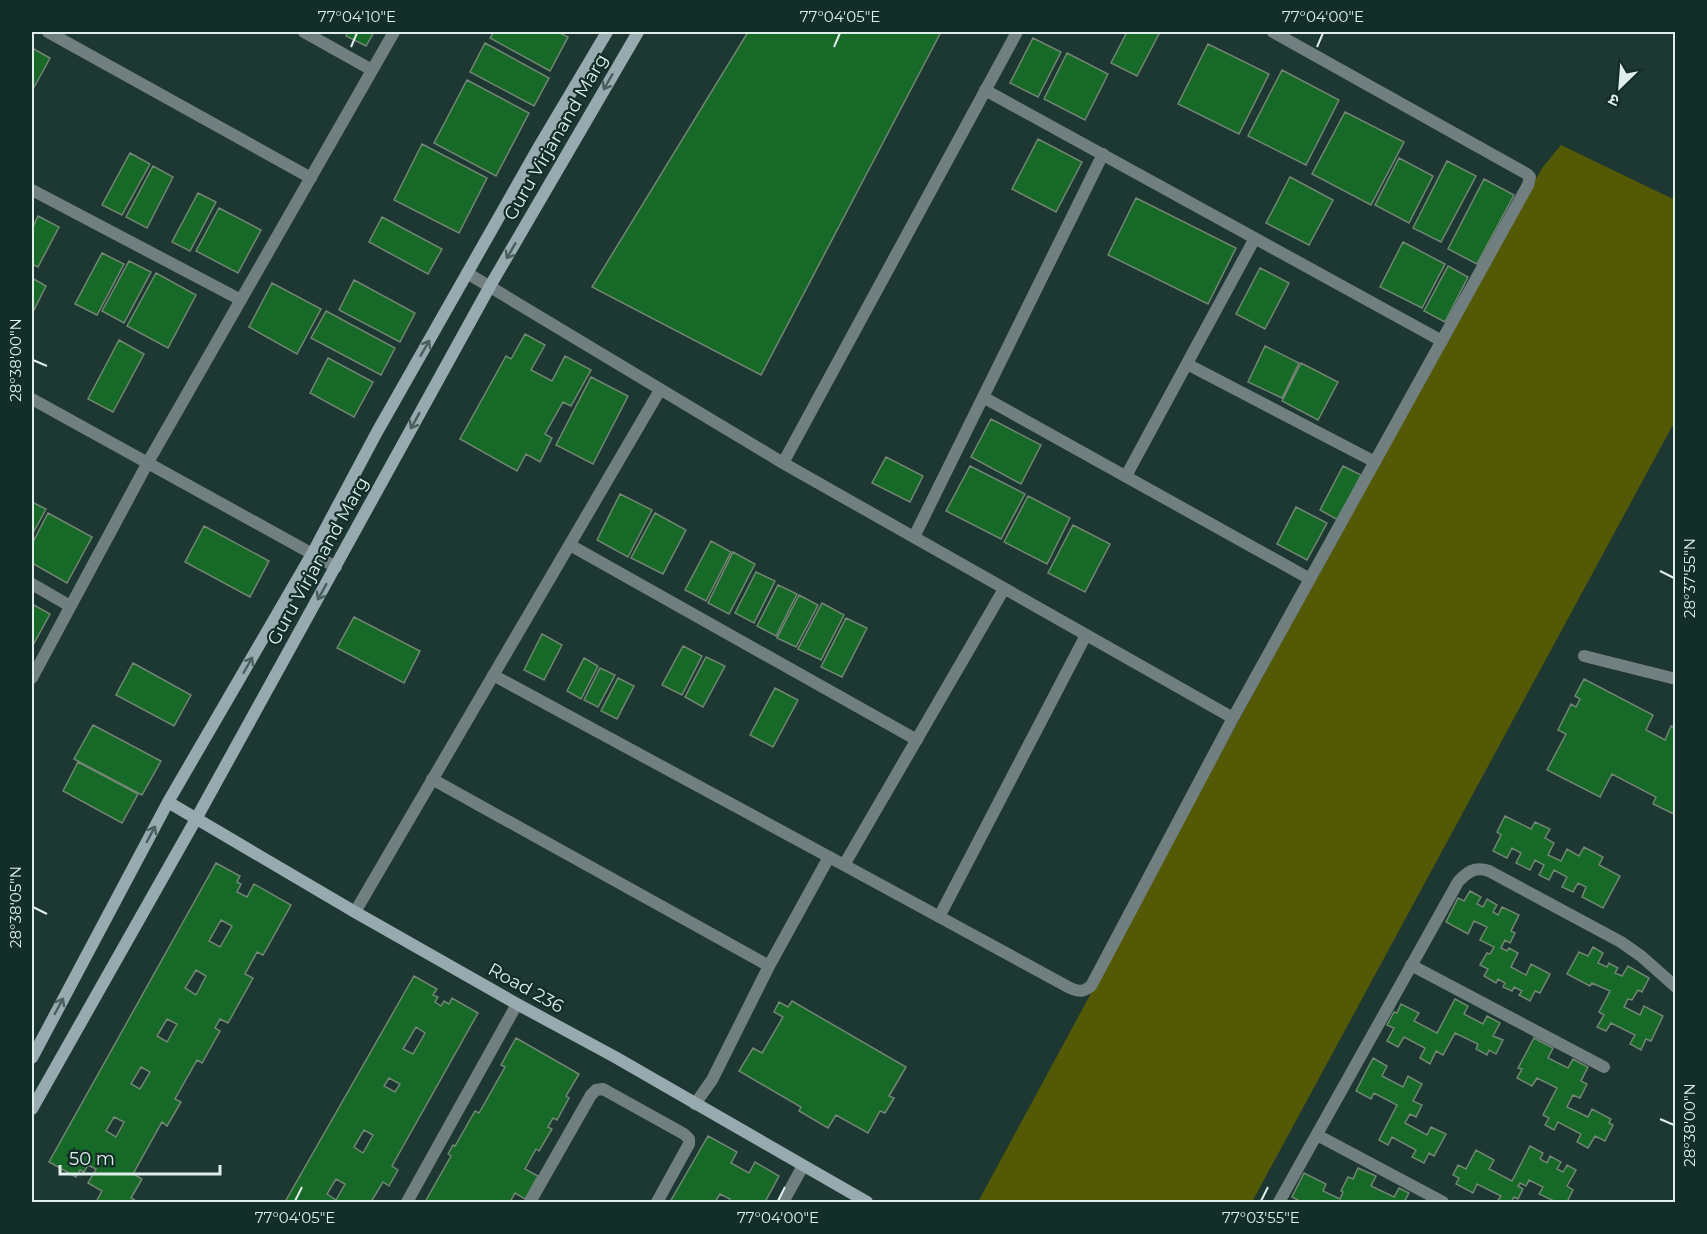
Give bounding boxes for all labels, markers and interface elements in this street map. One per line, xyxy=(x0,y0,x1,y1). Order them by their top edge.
text: 77°04'10"E xyxy=(318,7,396,26)
text: 77°04'05"E xyxy=(800,7,880,26)
text: 77°04'00"E xyxy=(1282,7,1364,26)
street label: Guru Virjanand Marg xyxy=(499,50,613,224)
north arrow xyxy=(1590,57,1650,117)
one-way arrow xyxy=(602,73,614,90)
text: उ xyxy=(1605,89,1622,111)
one-way arrow xyxy=(504,242,516,259)
text: 28°38'00"N xyxy=(6,318,25,402)
one-way arrow xyxy=(419,340,431,357)
one-way arrow xyxy=(409,412,421,429)
street label: Guru Virjanand Marg xyxy=(263,473,373,649)
text: 28°37'55"N xyxy=(1680,538,1699,618)
one-way arrow xyxy=(316,583,328,600)
one-way arrow xyxy=(242,657,254,674)
one-way arrow xyxy=(145,826,157,843)
text: 28°38'05"N xyxy=(6,866,25,948)
street label: Road 236 xyxy=(484,958,568,1018)
one-way arrow xyxy=(53,998,65,1015)
text: 28°38'00"N xyxy=(1680,1083,1699,1167)
scale bar xyxy=(60,1138,220,1176)
text: 50 m xyxy=(69,1148,115,1170)
text: 77°04'05"E xyxy=(255,1208,335,1227)
text: 77°04'00"E xyxy=(737,1208,819,1227)
text: 77°03'55"E xyxy=(1222,1208,1300,1227)

